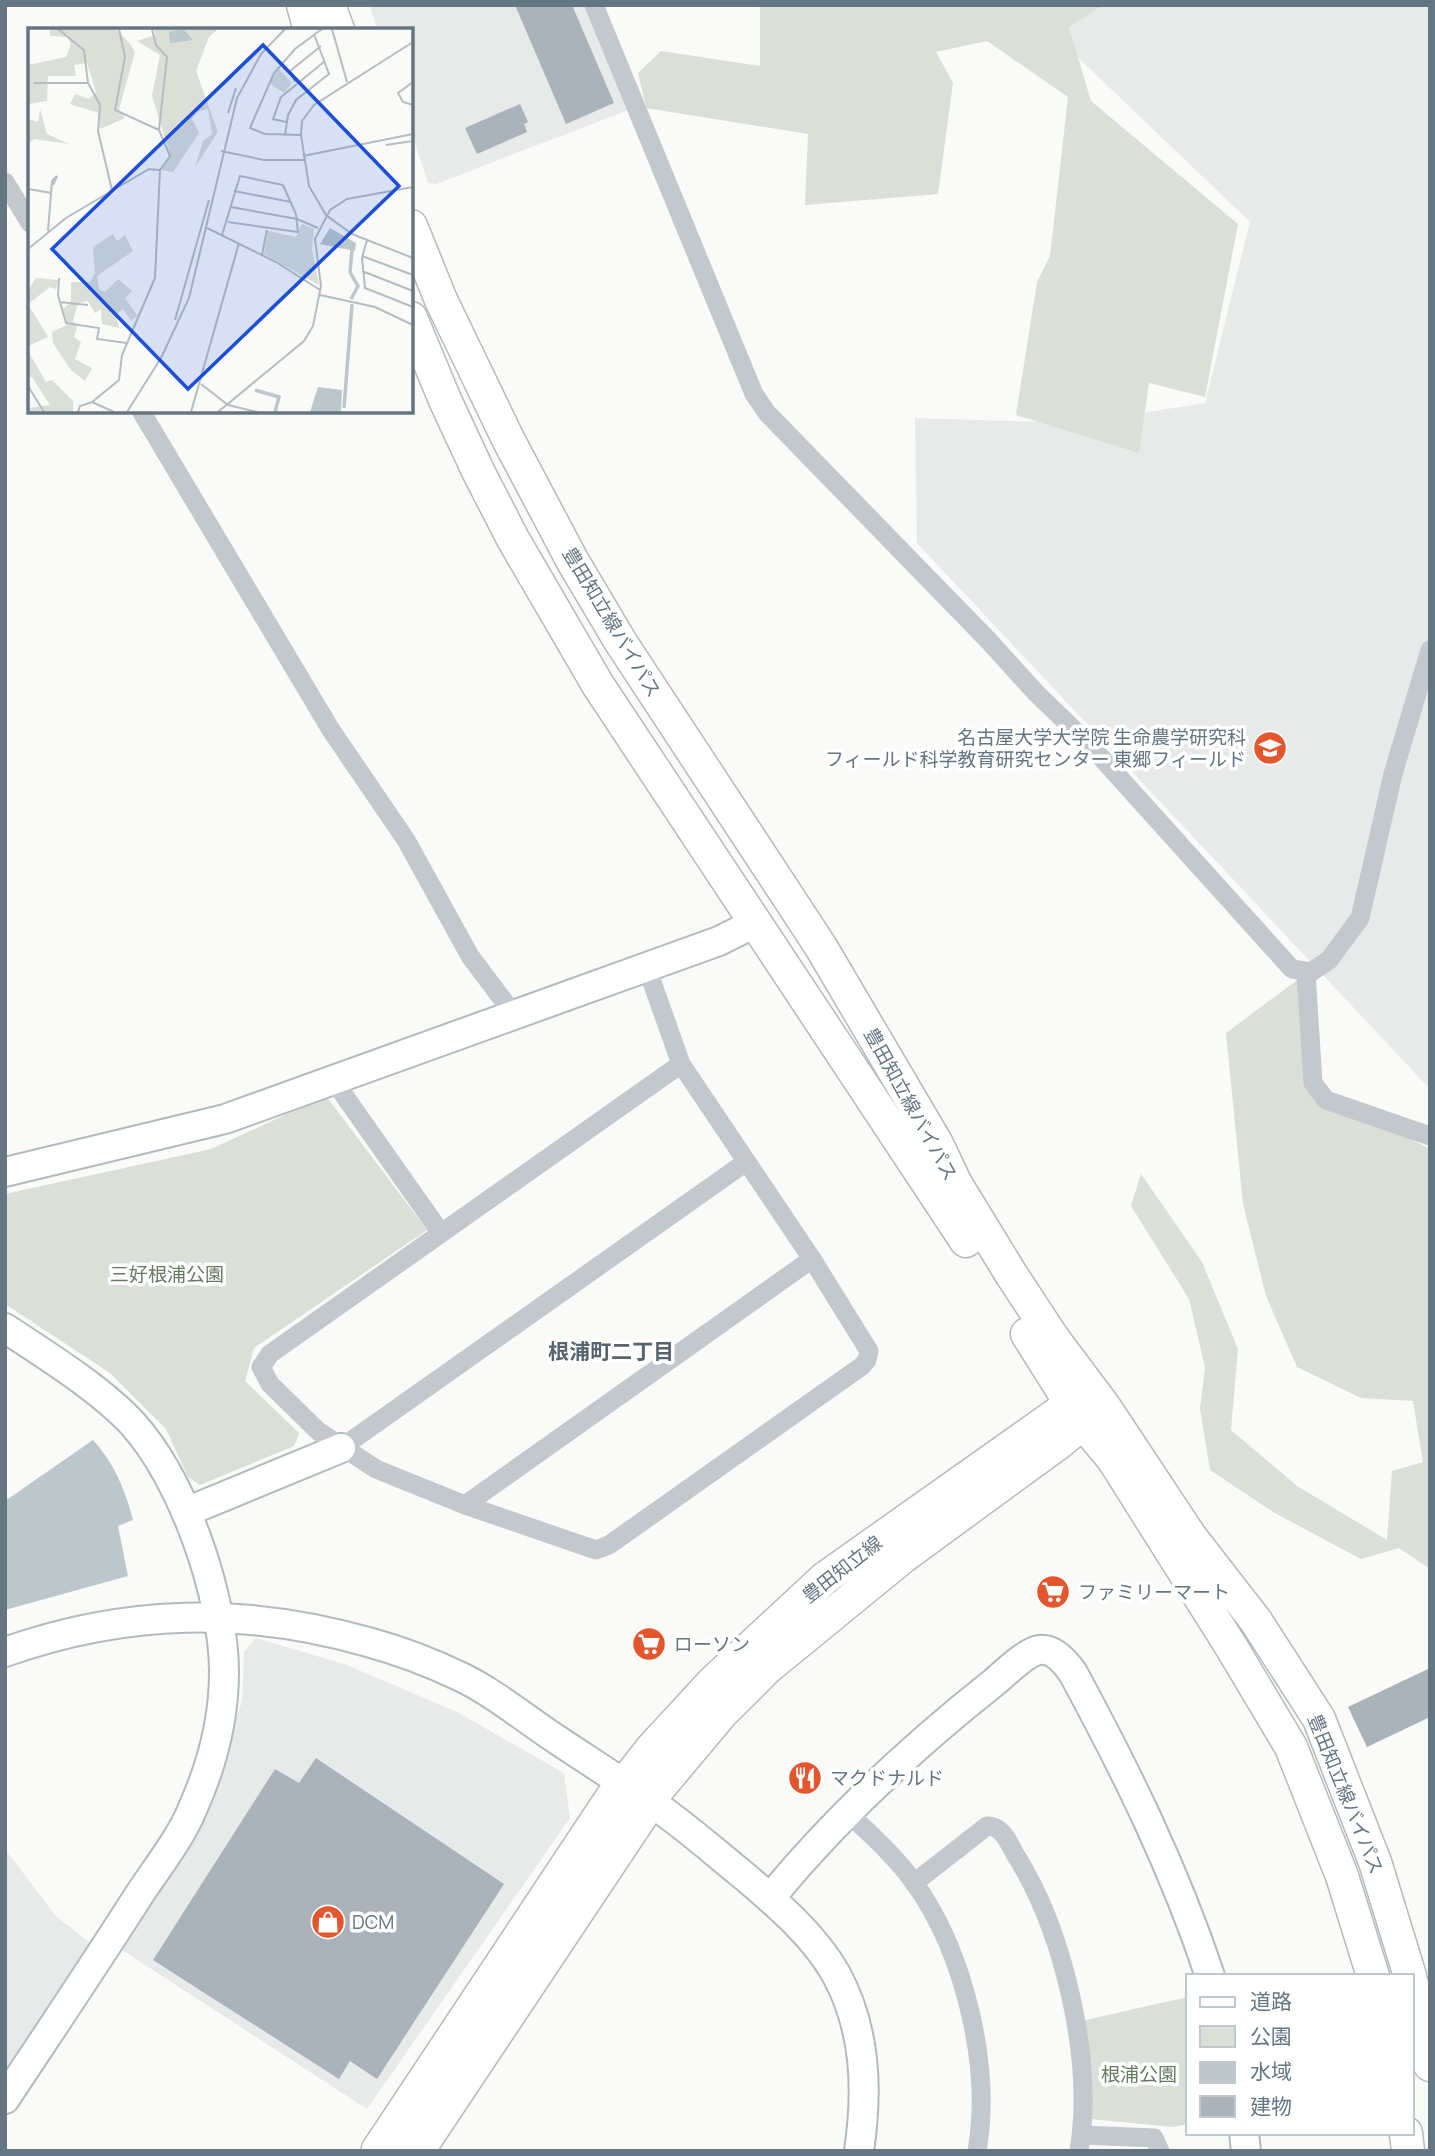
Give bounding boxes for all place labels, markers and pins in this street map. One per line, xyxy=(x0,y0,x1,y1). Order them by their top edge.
place label: 名古屋大学大学院 生命農学研究科 フィールド科学教育研究センター 東郷フィールド xyxy=(825,724,1246,772)
school or university icon: 名古屋大学大学院 生命農学研究科 フィールド科学教育研究センター 東郷フィールド xyxy=(1251,729,1289,767)
supermarket icon: ファミリーマート xyxy=(1034,1573,1072,1611)
place label: ファミリーマート xyxy=(1078,1579,1230,1605)
supermarket icon: ローソン xyxy=(630,1625,668,1663)
place label: ローソン xyxy=(674,1631,750,1657)
restaurant icon: マクドナルド xyxy=(786,1759,824,1797)
place label: マクドナルド xyxy=(830,1765,944,1791)
shop icon: DCM xyxy=(309,1903,347,1941)
place label: DCM xyxy=(352,1909,394,1935)

